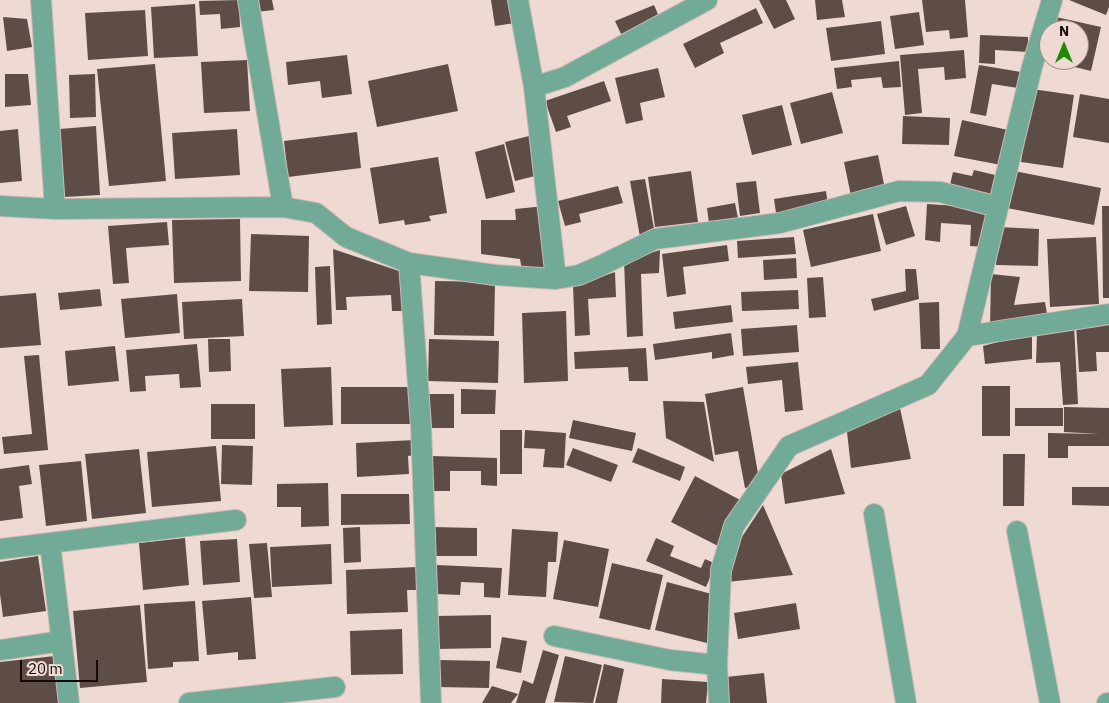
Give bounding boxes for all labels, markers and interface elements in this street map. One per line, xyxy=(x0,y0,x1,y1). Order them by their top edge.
north arrow xyxy=(1039,20,1089,70)
text: N xyxy=(1059,22,1069,40)
scale bar xyxy=(22,650,100,682)
text: 20 m xyxy=(28,659,63,678)

